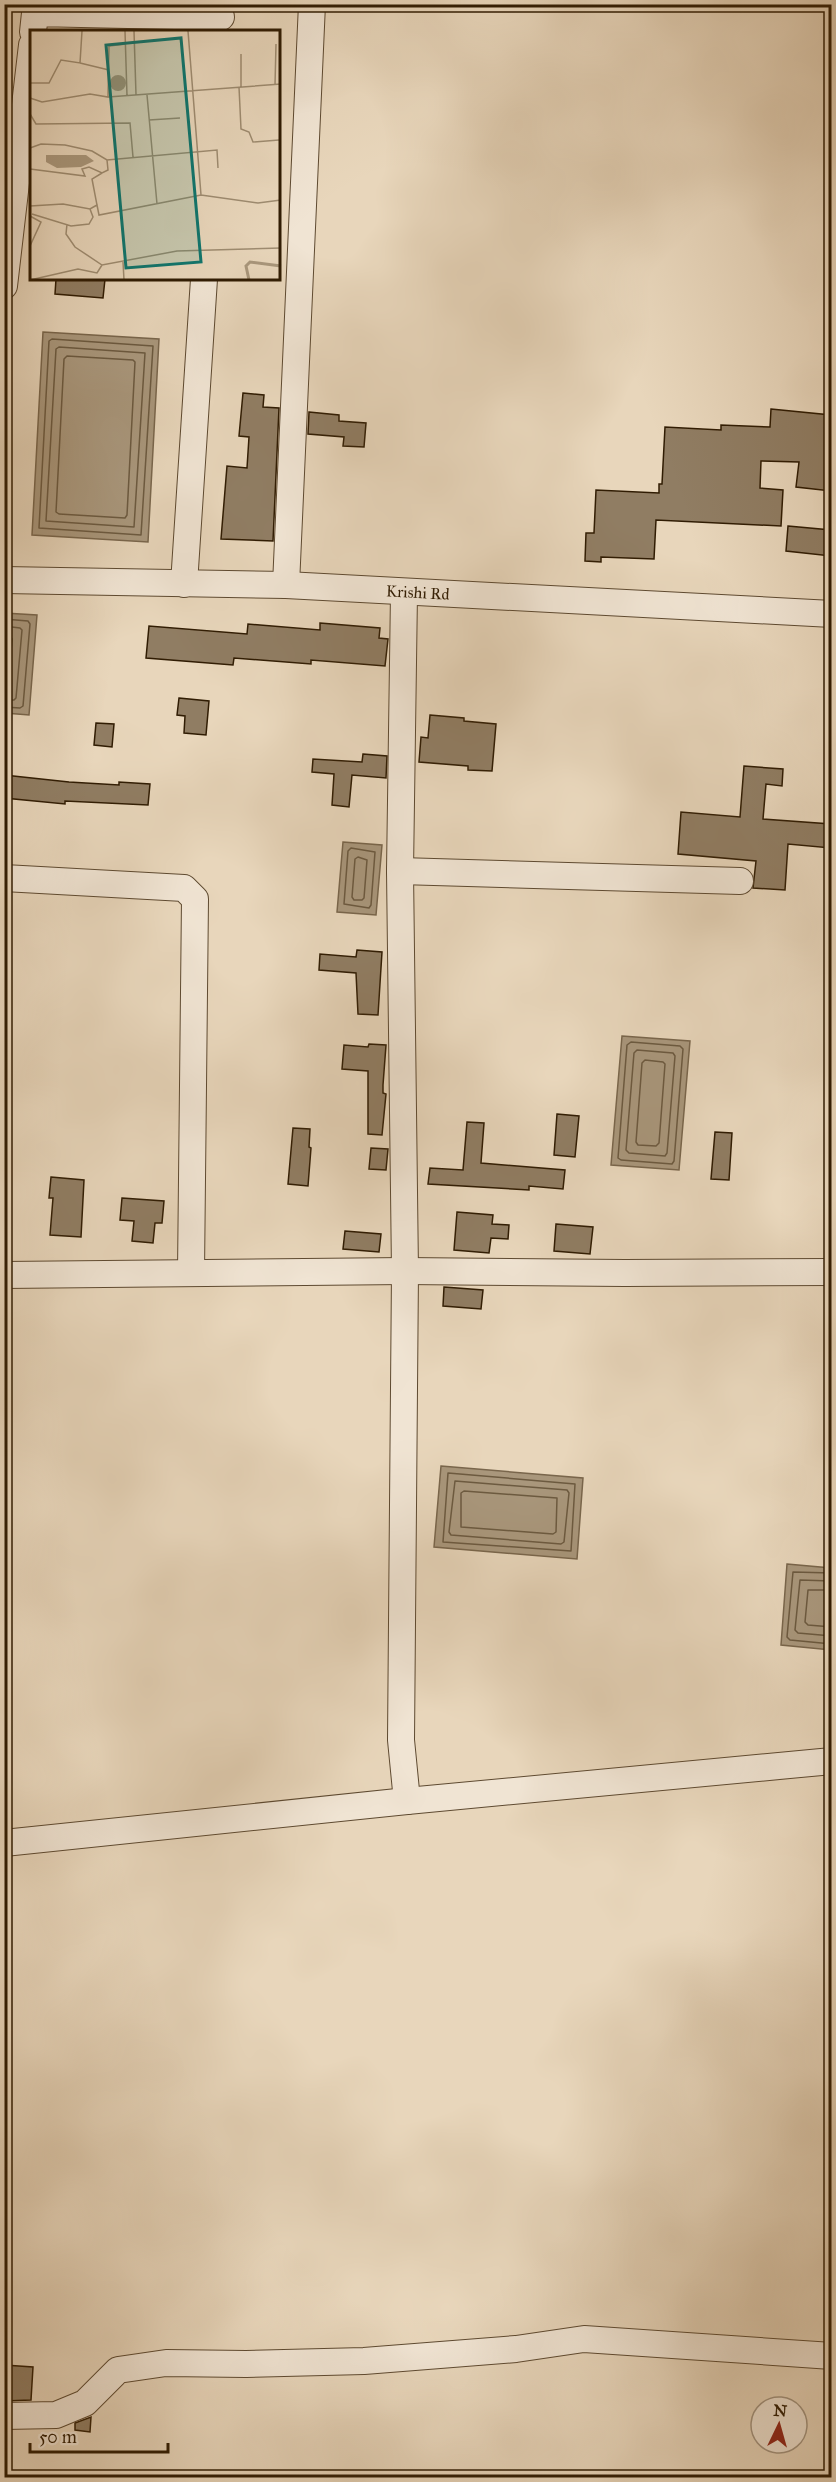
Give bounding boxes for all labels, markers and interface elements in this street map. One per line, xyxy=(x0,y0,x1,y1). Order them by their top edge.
inset map xyxy=(30,30,280,280)
street label: Krishi Rd xyxy=(385,581,450,604)
north arrow xyxy=(749,2395,809,2455)
text: N xyxy=(773,2400,788,2421)
scale bar xyxy=(30,2416,168,2454)
text: 50 m xyxy=(39,2426,77,2448)

